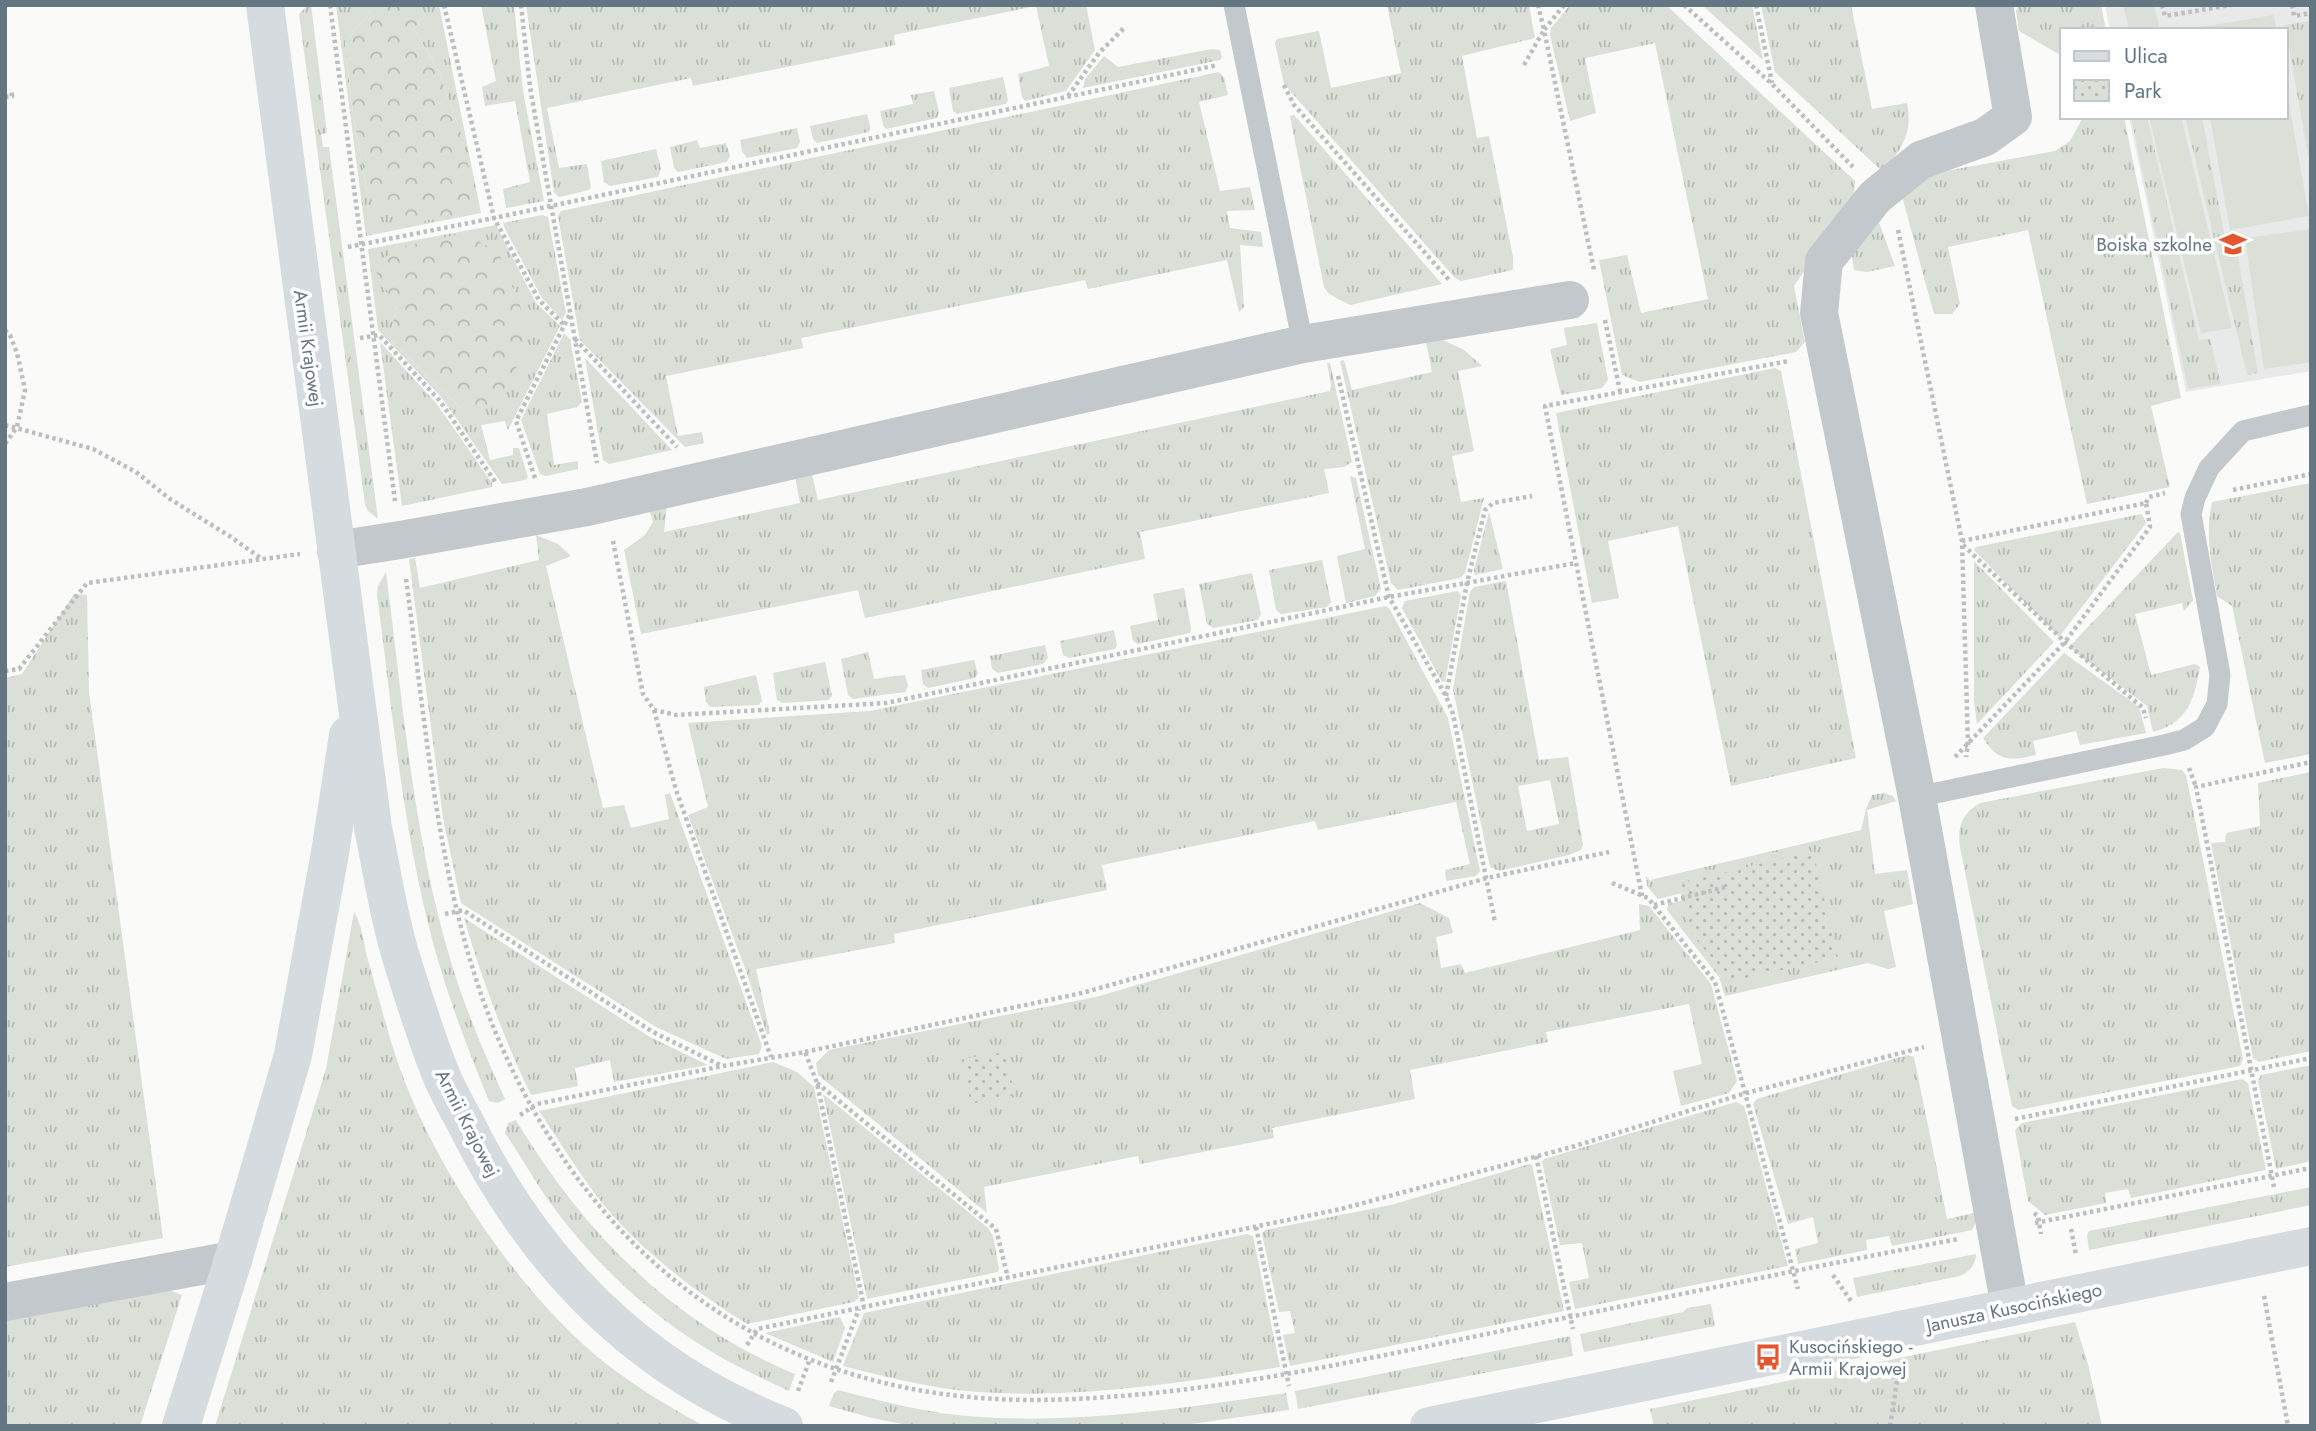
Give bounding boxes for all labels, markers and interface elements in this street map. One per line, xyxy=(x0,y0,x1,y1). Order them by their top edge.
legend xyxy=(2060,28,2288,119)
text: Ulica xyxy=(2124,41,2168,71)
text: Park xyxy=(2124,76,2162,106)
school or university icon: Boiska szkolne xyxy=(2218,229,2248,259)
place label: Boiska szkolne xyxy=(2096,231,2212,258)
street label: Armii Krajowej xyxy=(287,288,330,408)
street label: Armii Krajowej xyxy=(429,1065,506,1182)
street label: Janusza Kusocińskiego xyxy=(1921,1276,2104,1340)
place label: Kusocińskiego - Armii Krajowej xyxy=(1789,1333,1913,1382)
bus stop icon: Kusocińskiego - Armii Krajowej xyxy=(1753,1342,1783,1372)

